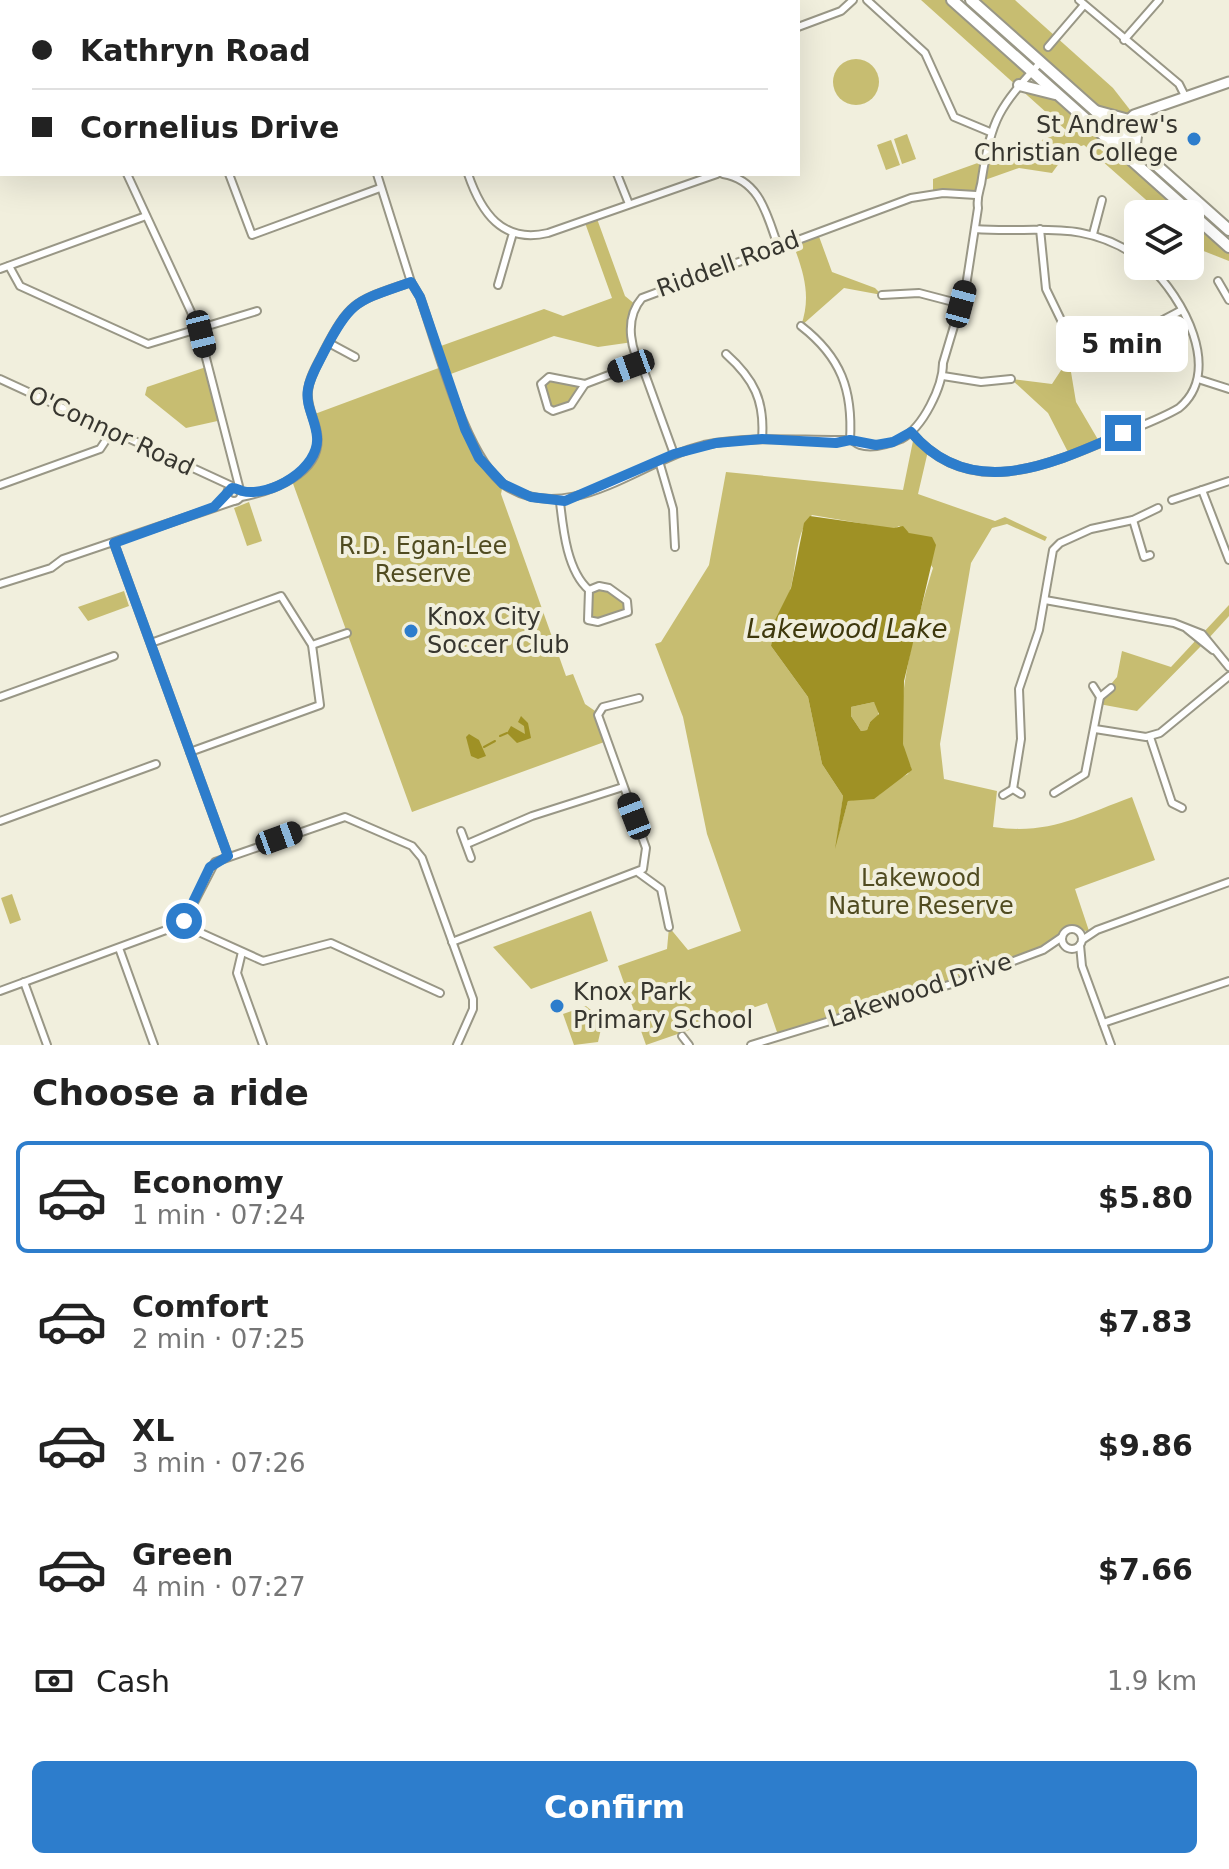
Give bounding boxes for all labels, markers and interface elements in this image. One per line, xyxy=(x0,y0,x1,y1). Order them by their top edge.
text: Kathryn Road xyxy=(80,33,311,68)
text: Cornelius Drive xyxy=(80,110,339,145)
place label: St Andrew's Christian College xyxy=(974,111,1178,167)
marker: St Andrew's Christian College xyxy=(1185,130,1203,148)
map controls xyxy=(1124,200,1204,280)
button: layers xyxy=(1124,200,1204,280)
street label: Riddell Road xyxy=(653,225,803,303)
car xyxy=(943,278,979,330)
car xyxy=(184,308,218,360)
callout: 5 min xyxy=(1057,317,1189,373)
text: 5 min xyxy=(1081,329,1163,359)
car xyxy=(604,347,658,385)
street label: O'Connor Road xyxy=(24,380,198,482)
route end xyxy=(1105,415,1141,451)
park label: R.D. Egan-Lee Reserve xyxy=(339,532,507,588)
place label: Knox City Soccer Club xyxy=(427,603,569,659)
water label: Lakewood Lake xyxy=(747,614,947,644)
marker: Knox City Soccer Club xyxy=(402,622,420,640)
car xyxy=(614,789,654,843)
car xyxy=(252,819,306,857)
park label: Lakewood Nature Reserve xyxy=(828,864,1014,920)
route start xyxy=(166,903,202,939)
street label: Lakewood Drive xyxy=(824,947,1016,1033)
place label: Knox Park Primary School xyxy=(573,978,753,1034)
marker: Knox Park Primary School xyxy=(548,997,566,1015)
text: Choose a ride xyxy=(32,1072,309,1113)
icon: car xyxy=(36,1161,108,1233)
text: Economy xyxy=(132,1165,284,1200)
text: $5.80 xyxy=(1098,1180,1193,1215)
text: 1 min · 07:24 xyxy=(132,1200,306,1230)
icon: car xyxy=(36,1285,108,1357)
text: Comfort xyxy=(132,1289,269,1324)
text: $7.83 xyxy=(1098,1304,1193,1339)
text: 2 min · 07:25 xyxy=(132,1324,306,1354)
icon: car xyxy=(36,1409,108,1481)
text: XL xyxy=(132,1413,174,1448)
text: $9.86 xyxy=(1098,1428,1193,1463)
text: 3 min · 07:26 xyxy=(132,1448,306,1478)
icon: car xyxy=(36,1533,108,1605)
text: Green xyxy=(132,1537,233,1572)
text: $7.66 xyxy=(1098,1552,1193,1587)
text: 4 min · 07:27 xyxy=(132,1572,306,1602)
icon: cash xyxy=(32,1659,76,1703)
text: Cash xyxy=(96,1664,170,1699)
text: 1.9 km xyxy=(1107,1666,1197,1696)
button: Confirm xyxy=(32,1761,1197,1853)

